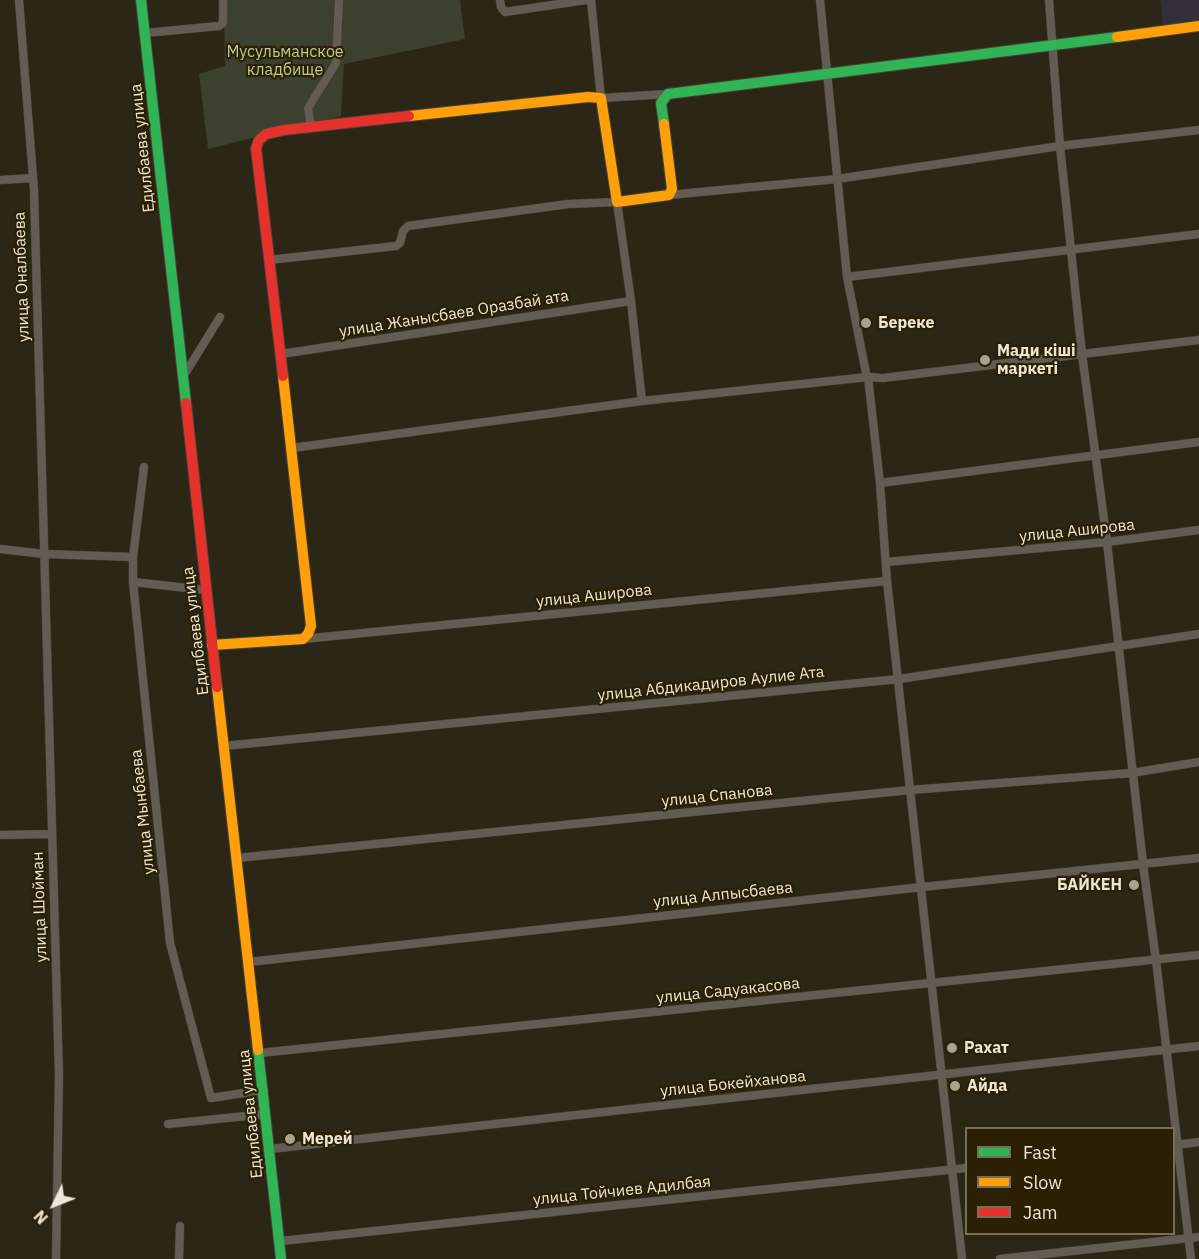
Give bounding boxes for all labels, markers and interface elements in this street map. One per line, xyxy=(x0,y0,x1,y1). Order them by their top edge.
park label: Мусульманское кладбище xyxy=(226,42,344,80)
street label: Едилбаева улица xyxy=(127,83,159,213)
street label: улица Оналбаева xyxy=(10,212,34,342)
street label: улица Жанысбаев Оразбай ата xyxy=(338,286,570,342)
place label: Береке xyxy=(878,313,934,333)
marker: Береке xyxy=(859,316,873,330)
place label: Мади кіші маркеті xyxy=(997,341,1075,379)
marker: Мади кіші маркеті xyxy=(978,353,992,367)
street label: улица Аширова xyxy=(1018,515,1136,547)
street label: Едилбаева улица xyxy=(179,566,213,696)
street label: улица Аширова xyxy=(535,580,653,612)
street label: улица Абдикадиров Аулие Ата xyxy=(597,663,825,705)
street label: улица Мынбаева xyxy=(127,748,159,876)
street label: улица Спанова xyxy=(661,781,773,811)
street label: улица Шойман xyxy=(28,851,52,963)
place label: БАЙКЕН xyxy=(1057,875,1122,895)
street label: улица Алпысбаева xyxy=(652,878,794,912)
marker: БАЙКЕН xyxy=(1127,878,1141,892)
street label: улица Садуакасова xyxy=(655,974,801,1008)
place label: Рахат xyxy=(964,1038,1009,1058)
marker: Рахат xyxy=(945,1041,959,1055)
street label: Едилбаева улица xyxy=(235,1049,267,1179)
street label: улица Бокейханова xyxy=(659,1067,807,1101)
place label: Айда xyxy=(967,1076,1007,1096)
marker: Айда xyxy=(948,1079,962,1093)
legend xyxy=(965,1127,1175,1235)
place label: Мерей xyxy=(302,1129,353,1149)
marker: Мерей xyxy=(283,1132,297,1146)
text: Fast xyxy=(1023,1141,1057,1164)
text: Slow xyxy=(1023,1171,1062,1194)
street label: улица Тойчиев Адилбая xyxy=(532,1172,712,1210)
north arrow xyxy=(24,1175,84,1235)
text: Jam xyxy=(1023,1201,1058,1224)
text: N xyxy=(30,1206,52,1228)

